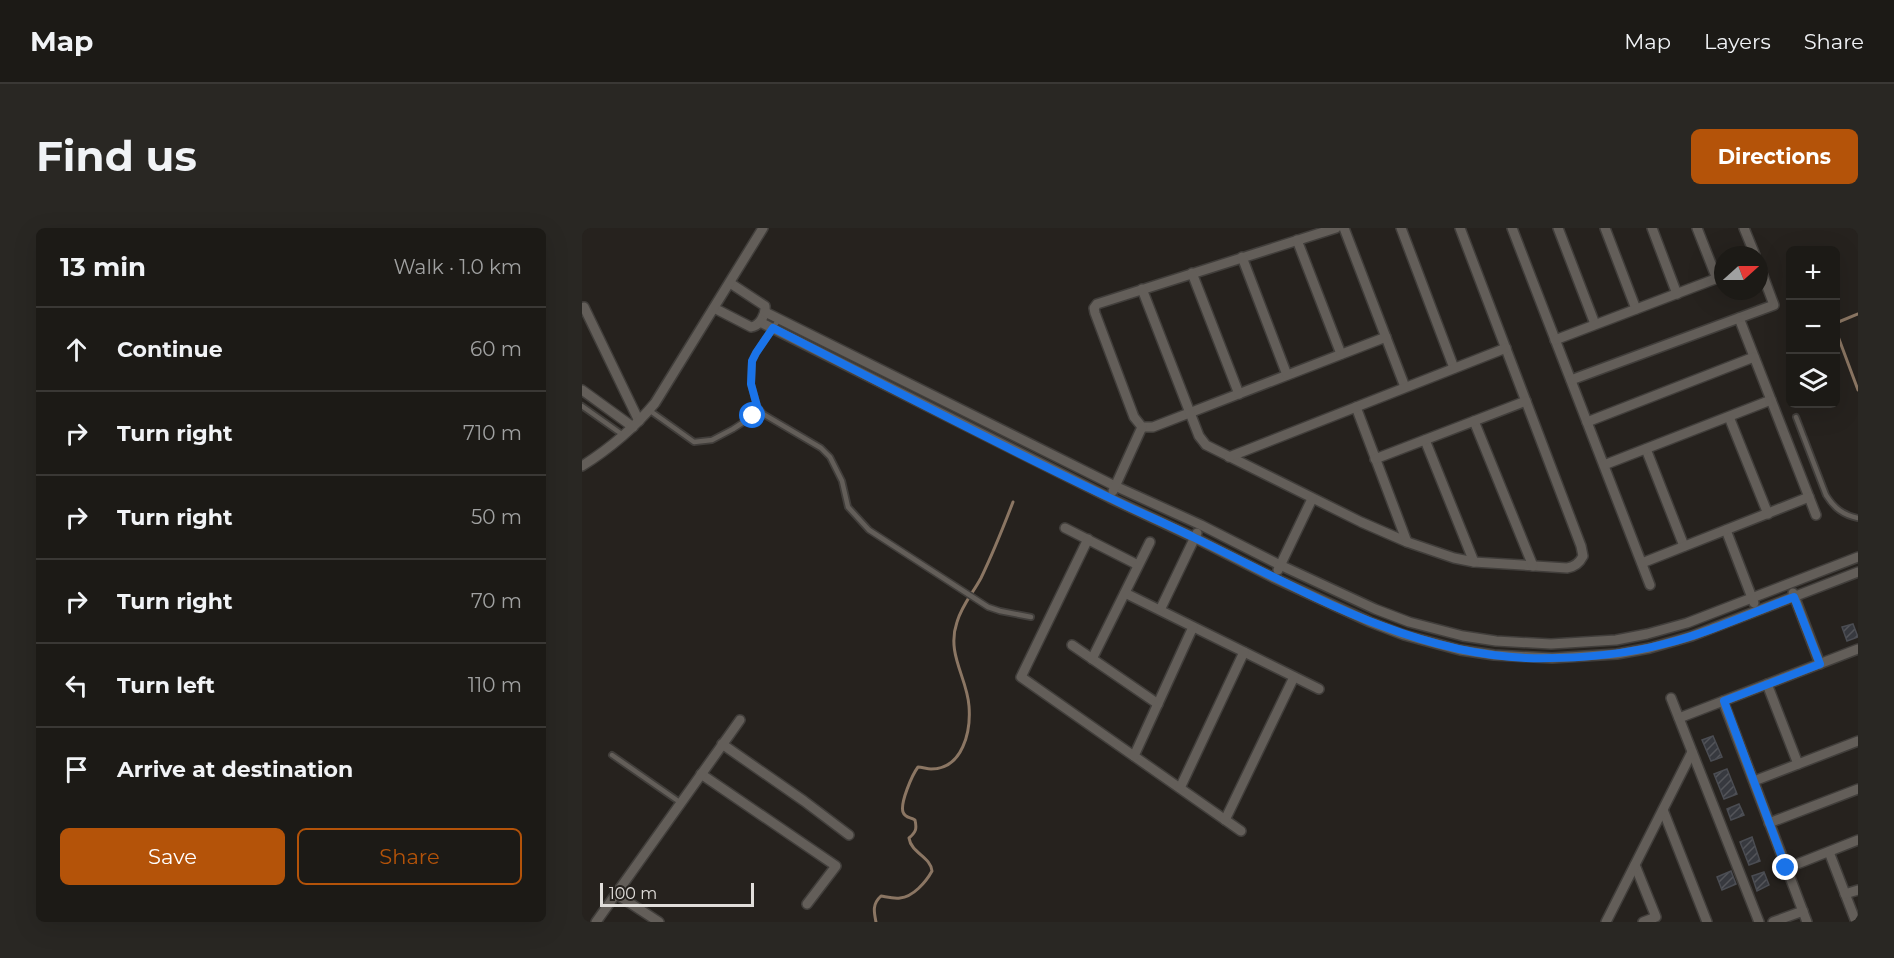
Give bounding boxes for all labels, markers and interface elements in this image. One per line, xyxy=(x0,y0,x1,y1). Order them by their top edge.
text: Map xyxy=(30,24,93,58)
text: Map xyxy=(1624,29,1671,54)
text: Layers xyxy=(1704,29,1771,54)
text: Share xyxy=(1804,29,1864,54)
button: Directions xyxy=(1691,129,1858,184)
text: Find us xyxy=(36,130,197,182)
north arrow xyxy=(1714,246,1768,300)
map controls xyxy=(1786,246,1840,408)
button: + xyxy=(1786,246,1840,300)
text: 13 min xyxy=(60,251,146,283)
text: Walk · 1.0 km xyxy=(393,255,522,279)
button: − xyxy=(1786,300,1840,354)
icon: ahead xyxy=(60,333,93,366)
text: Continue xyxy=(117,336,223,363)
text: 60 m xyxy=(470,337,522,361)
button: layers xyxy=(1786,354,1840,408)
route start xyxy=(739,402,765,428)
icon: right xyxy=(60,417,93,450)
text: Turn right xyxy=(117,420,232,447)
text: 710 m xyxy=(463,421,522,445)
icon: right xyxy=(60,501,93,534)
text: Turn right xyxy=(117,504,232,531)
text: 50 m xyxy=(471,505,522,529)
icon: right xyxy=(60,585,93,618)
text: Turn right xyxy=(117,588,232,615)
text: 70 m xyxy=(471,589,522,613)
icon: left xyxy=(60,669,93,702)
text: Turn left xyxy=(117,672,215,699)
text: 110 m xyxy=(468,673,522,697)
icon: arrive xyxy=(60,753,93,786)
text: Arrive at destination xyxy=(117,756,353,783)
button: Save xyxy=(60,828,285,885)
button: Share xyxy=(297,828,522,885)
route end xyxy=(1772,854,1798,880)
scale bar xyxy=(600,880,754,908)
text: 100 m xyxy=(609,884,657,903)

